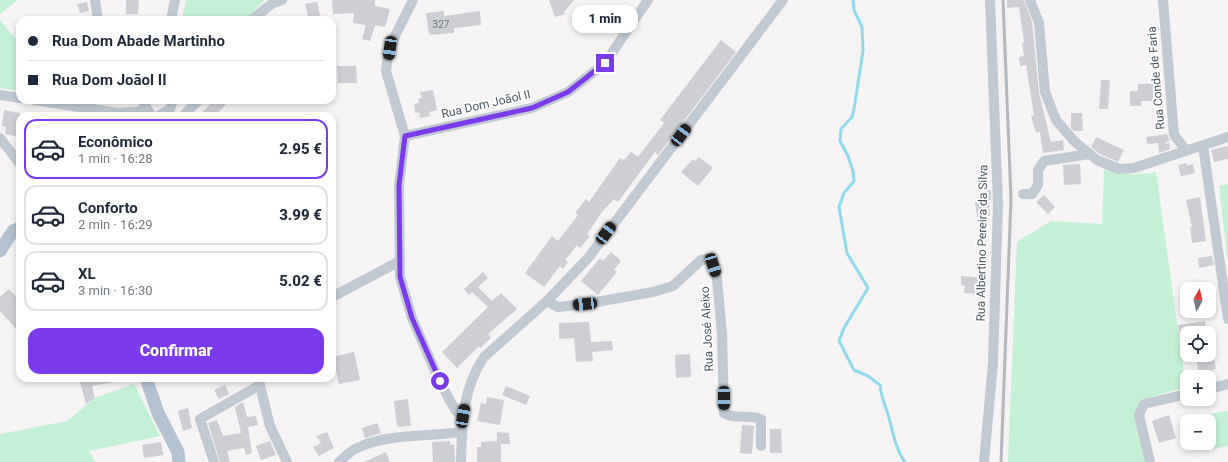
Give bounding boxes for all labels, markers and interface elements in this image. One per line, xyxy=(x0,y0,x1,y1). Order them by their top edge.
callout: 1 min xyxy=(572,5,638,33)
text: 1 min xyxy=(589,11,621,26)
house number: 327 xyxy=(433,19,450,30)
street label: Rua Conde de Faria xyxy=(1145,26,1167,130)
text: Rua Dom Abade Martinho xyxy=(52,32,225,50)
car xyxy=(382,35,398,61)
route end xyxy=(596,54,614,72)
text: Rua Dom Joãol II xyxy=(52,71,167,89)
street label: Rua Dom Joãol II xyxy=(440,87,532,121)
car xyxy=(669,122,693,148)
icon: car xyxy=(30,131,66,167)
text: Econômico xyxy=(78,133,153,151)
text: 2.95 € xyxy=(279,140,322,158)
text: 1 min · 16:28 xyxy=(78,151,153,166)
street label: Rua Albertino Pereira da Silva xyxy=(974,164,990,322)
icon: car xyxy=(30,197,66,233)
text: Conforto xyxy=(78,199,138,217)
text: 3.99 € xyxy=(279,206,322,224)
text: 2 min · 16:29 xyxy=(78,217,153,232)
car xyxy=(594,220,618,246)
car xyxy=(704,252,722,278)
icon: car xyxy=(30,263,66,299)
text: XL xyxy=(78,265,96,283)
text: 5.02 € xyxy=(279,272,322,290)
north arrow xyxy=(1180,282,1216,318)
map controls xyxy=(1180,282,1216,450)
text: 3 min · 16:30 xyxy=(78,283,153,298)
street label: Rua José Aleixo xyxy=(698,286,716,372)
car xyxy=(572,297,598,311)
button: locate xyxy=(1180,326,1216,362)
button: Confirmar xyxy=(28,328,324,374)
button: + xyxy=(1180,370,1216,406)
route start xyxy=(431,372,449,390)
car xyxy=(718,386,730,410)
car xyxy=(455,403,471,429)
button: − xyxy=(1180,414,1216,450)

